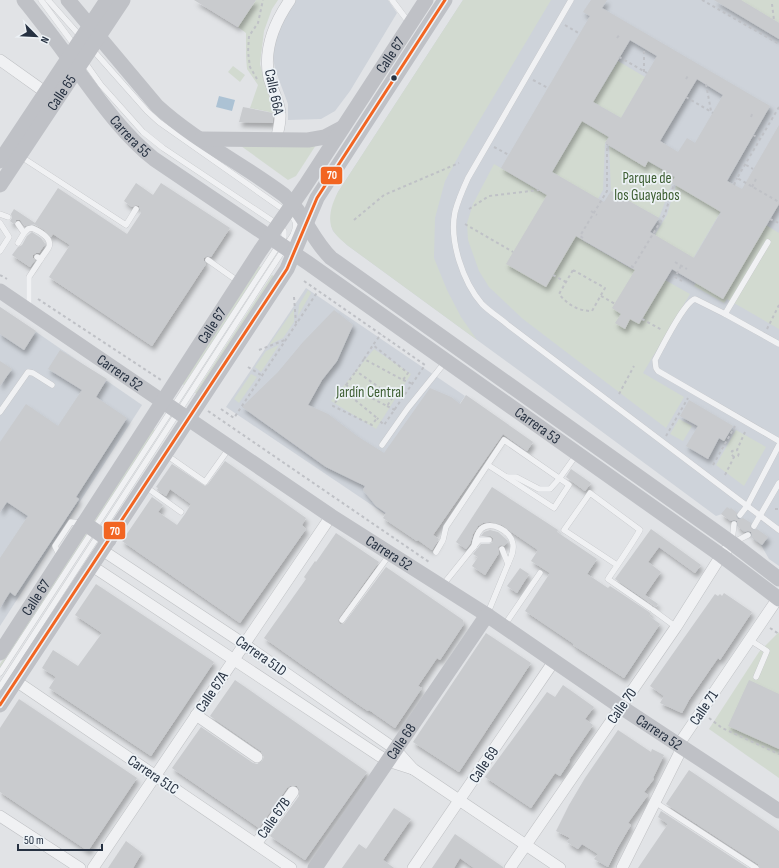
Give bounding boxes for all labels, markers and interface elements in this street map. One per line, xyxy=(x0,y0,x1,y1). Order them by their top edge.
north arrow xyxy=(16,16,56,56)
street label: Calle 67 xyxy=(371,33,409,77)
text: N xyxy=(37,35,52,45)
street label: Calle 66A xyxy=(260,67,288,117)
street label: Calle 65 xyxy=(43,71,80,114)
unlabelled marker xyxy=(389,73,399,83)
street label: Carrera 55 xyxy=(106,111,155,162)
line badge: 70 xyxy=(320,166,343,185)
text: 70 xyxy=(327,169,337,182)
park label: Parque de los Guayabos xyxy=(614,169,680,205)
street label: Calle 67 xyxy=(193,304,230,347)
street label: Carrera 52 xyxy=(93,350,147,395)
park label: Jardín Central xyxy=(335,383,404,402)
street label: Carrera 53 xyxy=(511,403,564,448)
line badge: 70 xyxy=(103,521,126,540)
text: 70 xyxy=(110,525,120,538)
street label: Carrera 52 xyxy=(362,531,416,575)
street label: Calle 67 xyxy=(17,576,55,619)
street label: Carrera 51D xyxy=(232,632,290,680)
street label: Calle 67A xyxy=(191,667,233,716)
street label: Calle 70 xyxy=(603,684,641,728)
street label: Calle 71 xyxy=(685,686,723,729)
street label: Carrera 52 xyxy=(632,710,686,754)
street label: Calle 68 xyxy=(382,720,420,763)
street label: Calle 69 xyxy=(465,743,503,787)
street label: Carrera 51C xyxy=(124,751,182,799)
street label: Calle 67B xyxy=(253,793,295,842)
scale bar xyxy=(18,826,102,852)
text: 50 m xyxy=(24,833,44,848)

